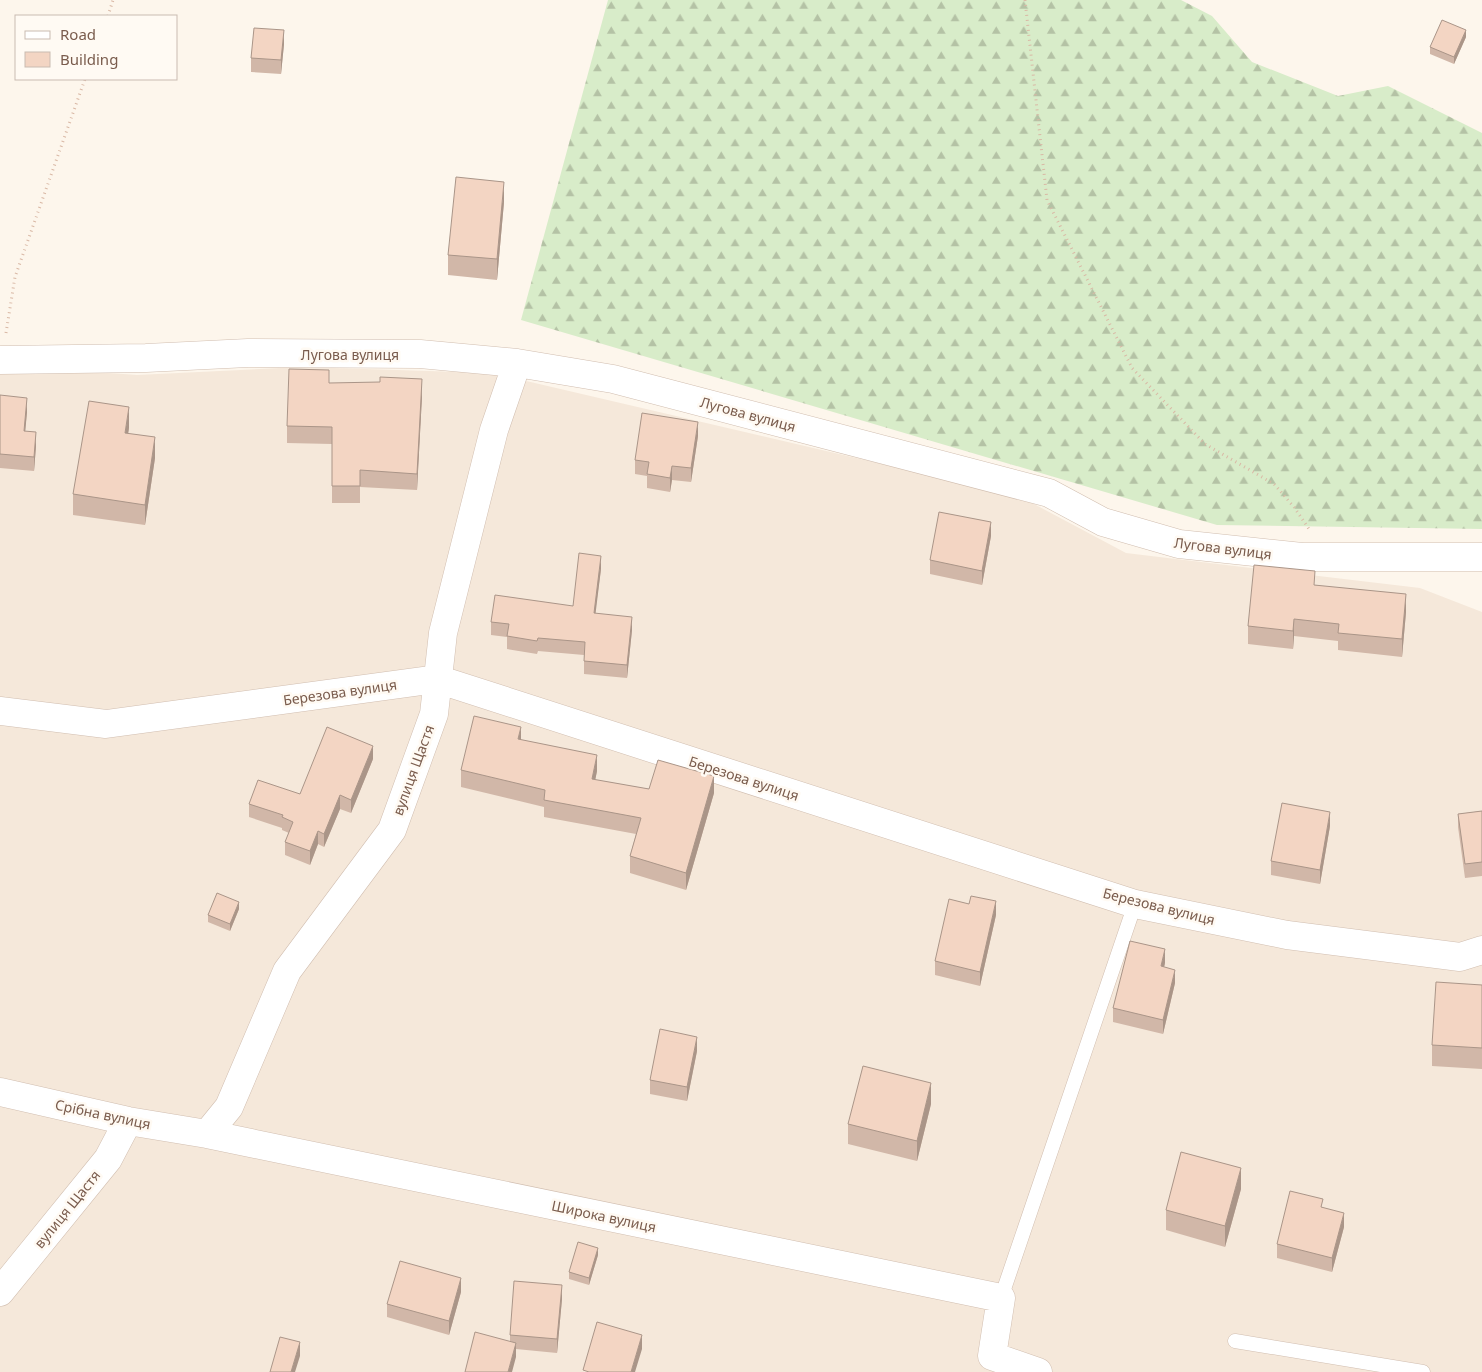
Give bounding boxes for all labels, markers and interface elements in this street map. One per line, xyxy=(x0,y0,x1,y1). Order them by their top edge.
legend xyxy=(15,15,178,80)
text: Road xyxy=(60,24,96,44)
text: Building xyxy=(60,49,118,69)
street label: Лугова вулиця xyxy=(301,345,399,364)
street label: Лугова вулиця xyxy=(698,392,798,436)
street label: Лугова вулиця xyxy=(1173,533,1273,563)
street label: Березова вулиця xyxy=(282,675,398,709)
street label: вулиця Щастя xyxy=(388,722,438,818)
street label: Березова вулиця xyxy=(686,751,802,805)
street label: Березова вулиця xyxy=(1101,883,1217,929)
street label: Срібна вулиця xyxy=(53,1095,153,1133)
street label: вулиця Щастя xyxy=(30,1166,104,1252)
street label: Широка вулиця xyxy=(550,1196,658,1236)

